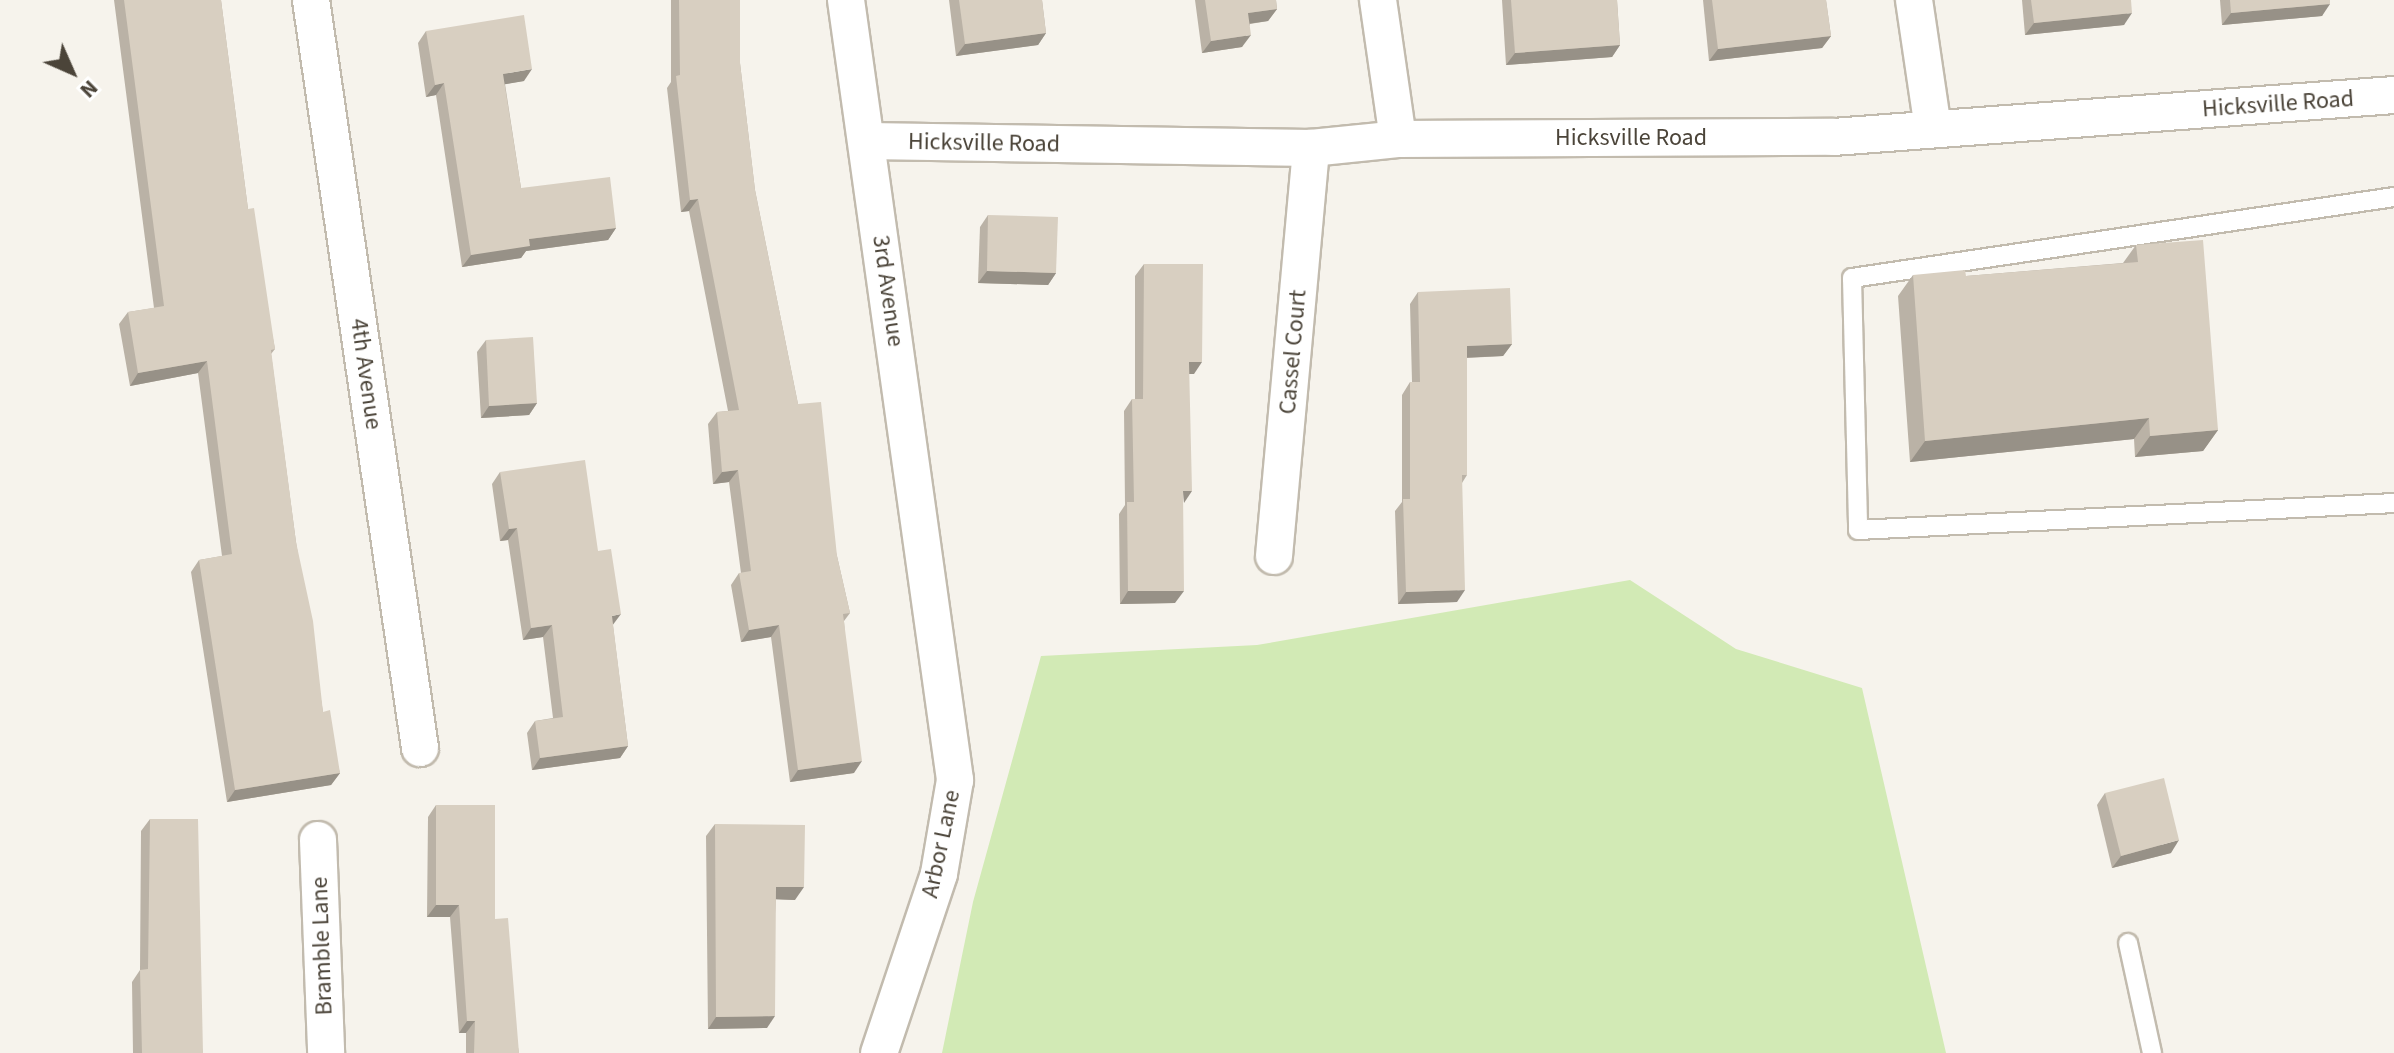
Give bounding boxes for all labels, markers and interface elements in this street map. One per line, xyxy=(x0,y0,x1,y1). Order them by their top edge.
north arrow xyxy=(32,32,112,112)
text: N xyxy=(72,72,105,105)
street label: Hicksville Road xyxy=(2201,84,2355,124)
street label: Hicksville Road xyxy=(1555,124,1707,152)
street label: Hicksville Road xyxy=(908,127,1060,159)
street label: 3rd Avenue xyxy=(866,233,910,349)
street label: Cassel Court xyxy=(1273,289,1313,415)
street label: 4th Avenue xyxy=(344,317,388,431)
street label: Arbor Lane xyxy=(916,787,966,901)
street label: Bramble Lane xyxy=(305,876,339,1016)

